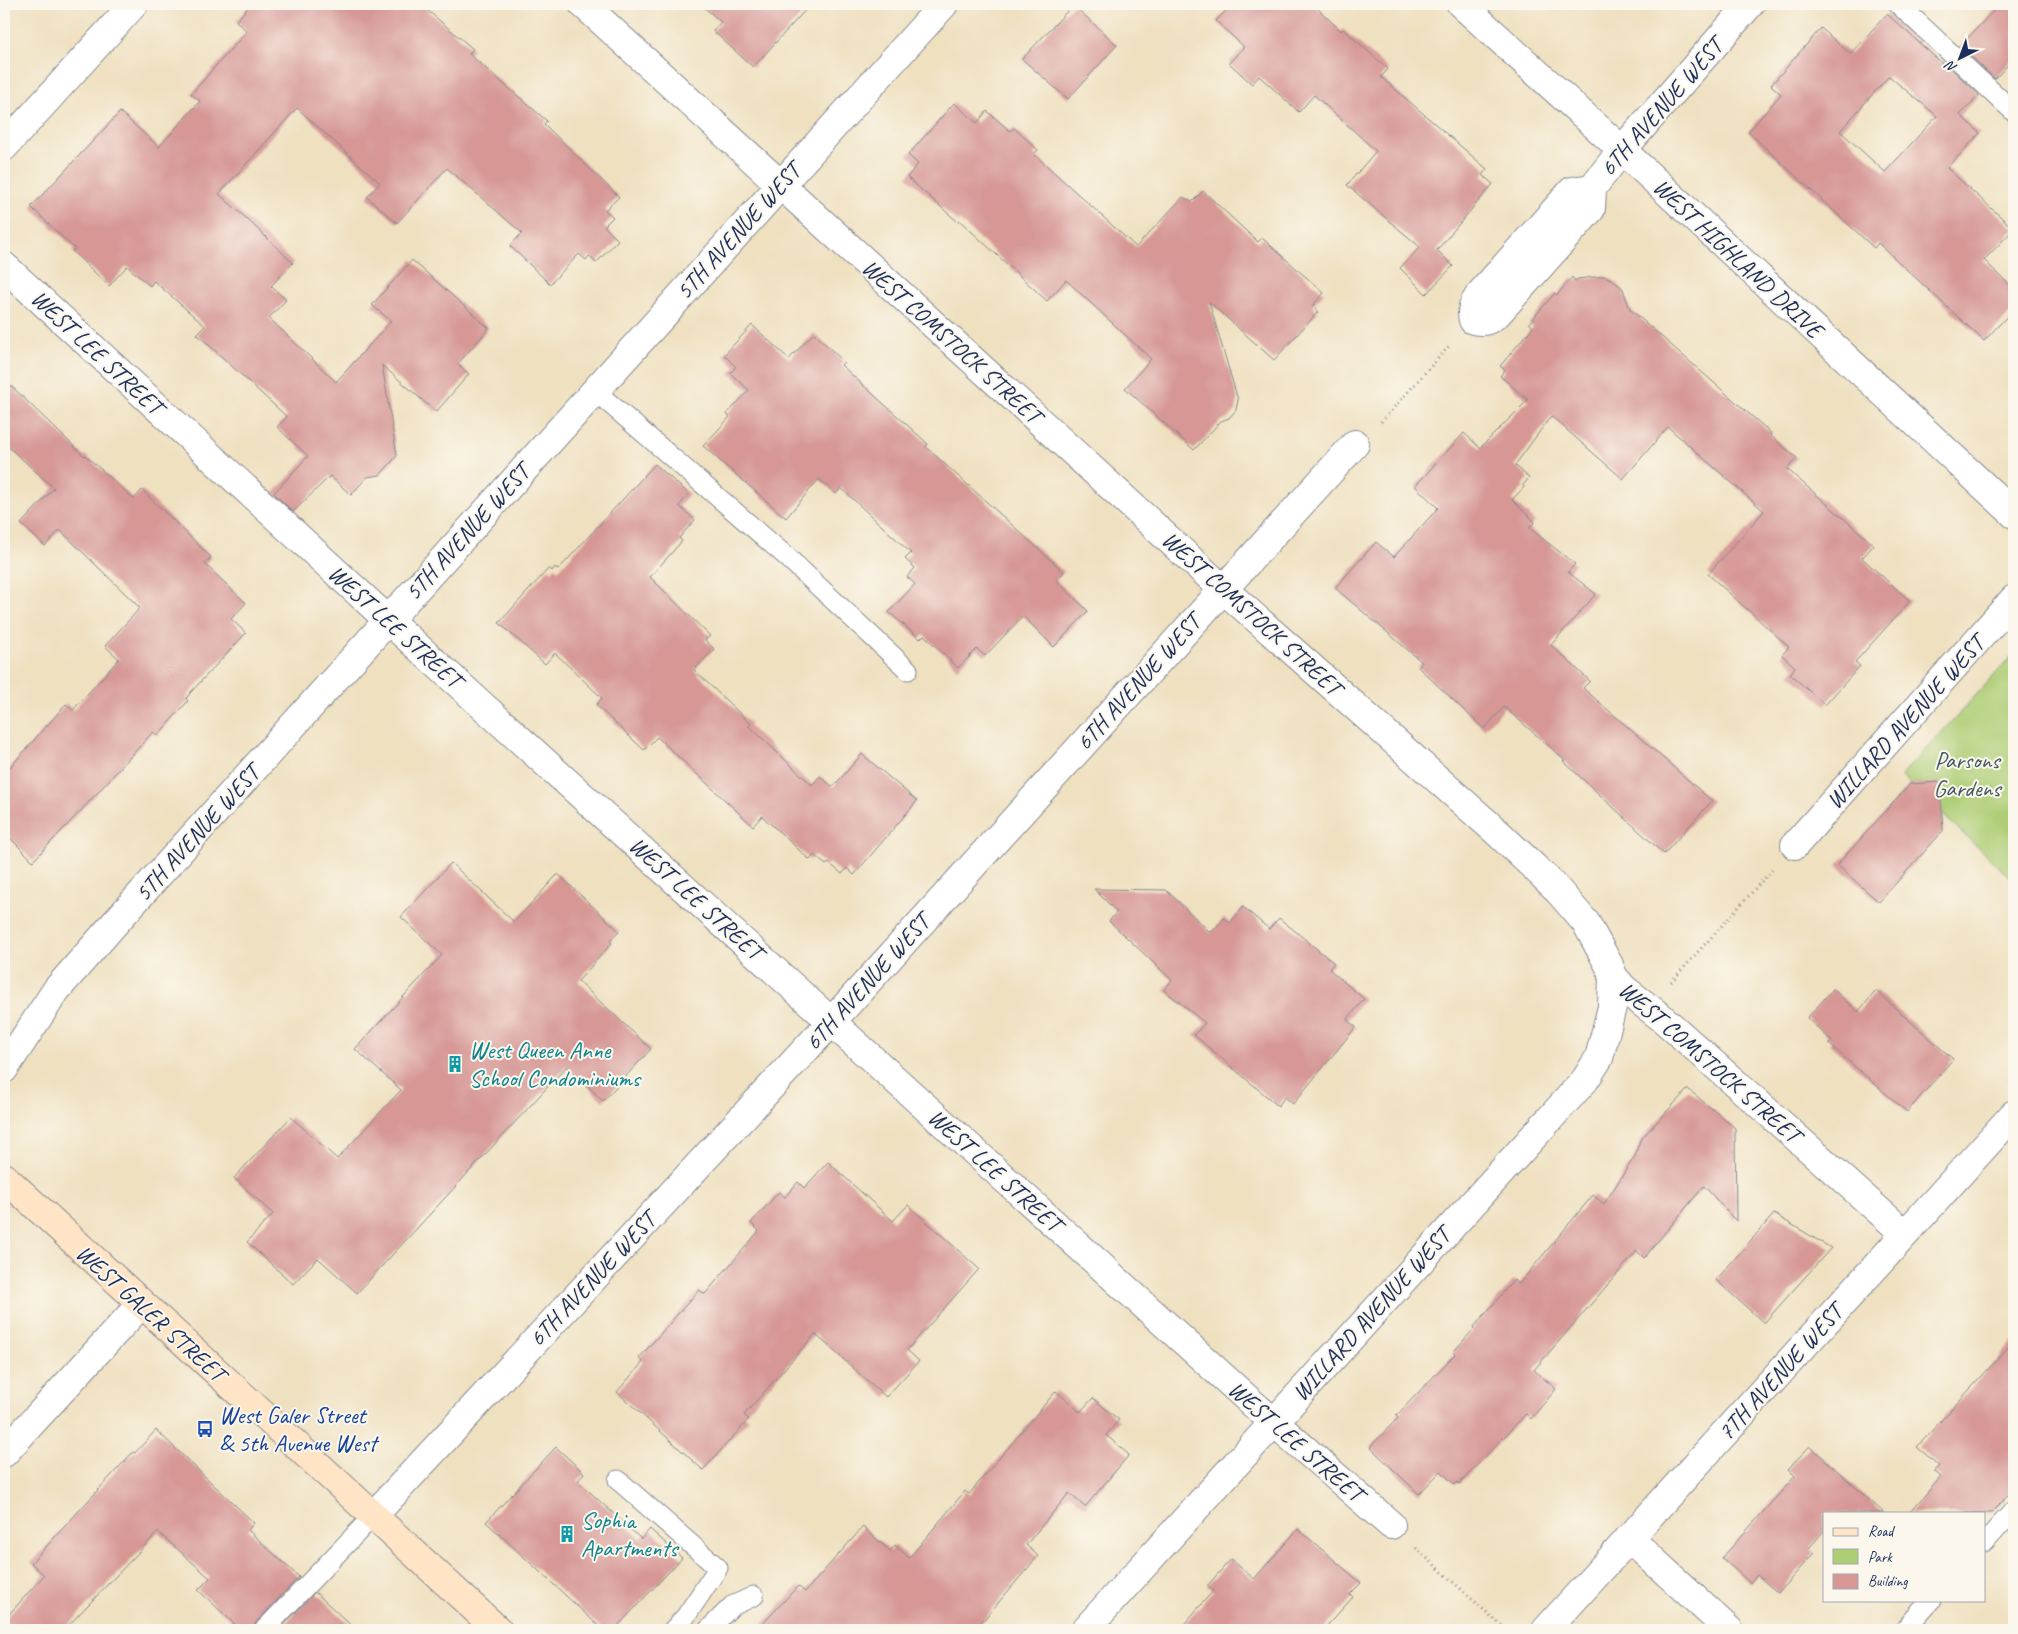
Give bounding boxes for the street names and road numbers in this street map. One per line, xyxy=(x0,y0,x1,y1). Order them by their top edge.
street label: 6TH AVENUE WEST xyxy=(1593,28,1732,182)
street label: 5TH AVENUE WEST xyxy=(669,153,810,305)
street label: WEST HIGHLAND DRIVE xyxy=(1647,172,1831,346)
street label: WEST COMSTOCK STREET xyxy=(856,252,1052,433)
street label: WEST LEE STREET xyxy=(25,283,174,425)
street label: 5TH AVENUE WEST xyxy=(398,454,539,606)
street label: WEST COMSTOCK STREET xyxy=(1156,524,1352,705)
street label: WEST LEE STREET xyxy=(322,558,472,698)
street label: 6TH AVENUE WEST xyxy=(1069,604,1210,756)
street label: WILLARD AVENUE WEST xyxy=(1819,625,1994,815)
street label: 5TH AVENUE WEST xyxy=(128,755,269,907)
street label: WEST LEE STREET xyxy=(623,830,773,970)
street label: 6TH AVENUE WEST xyxy=(798,904,939,1056)
street label: WEST COMSTOCK STREET xyxy=(1613,975,1811,1153)
street label: WEST LEE STREET xyxy=(922,1102,1072,1242)
street label: 6TH AVENUE WEST xyxy=(522,1202,665,1353)
street label: WILLARD AVENUE WEST xyxy=(1285,1217,1460,1407)
street label: WEST GALER STREET xyxy=(70,1238,236,1392)
street label: 7TH AVENUE WEST xyxy=(1711,1294,1852,1446)
street label: WEST LEE STREET xyxy=(1222,1374,1374,1512)

